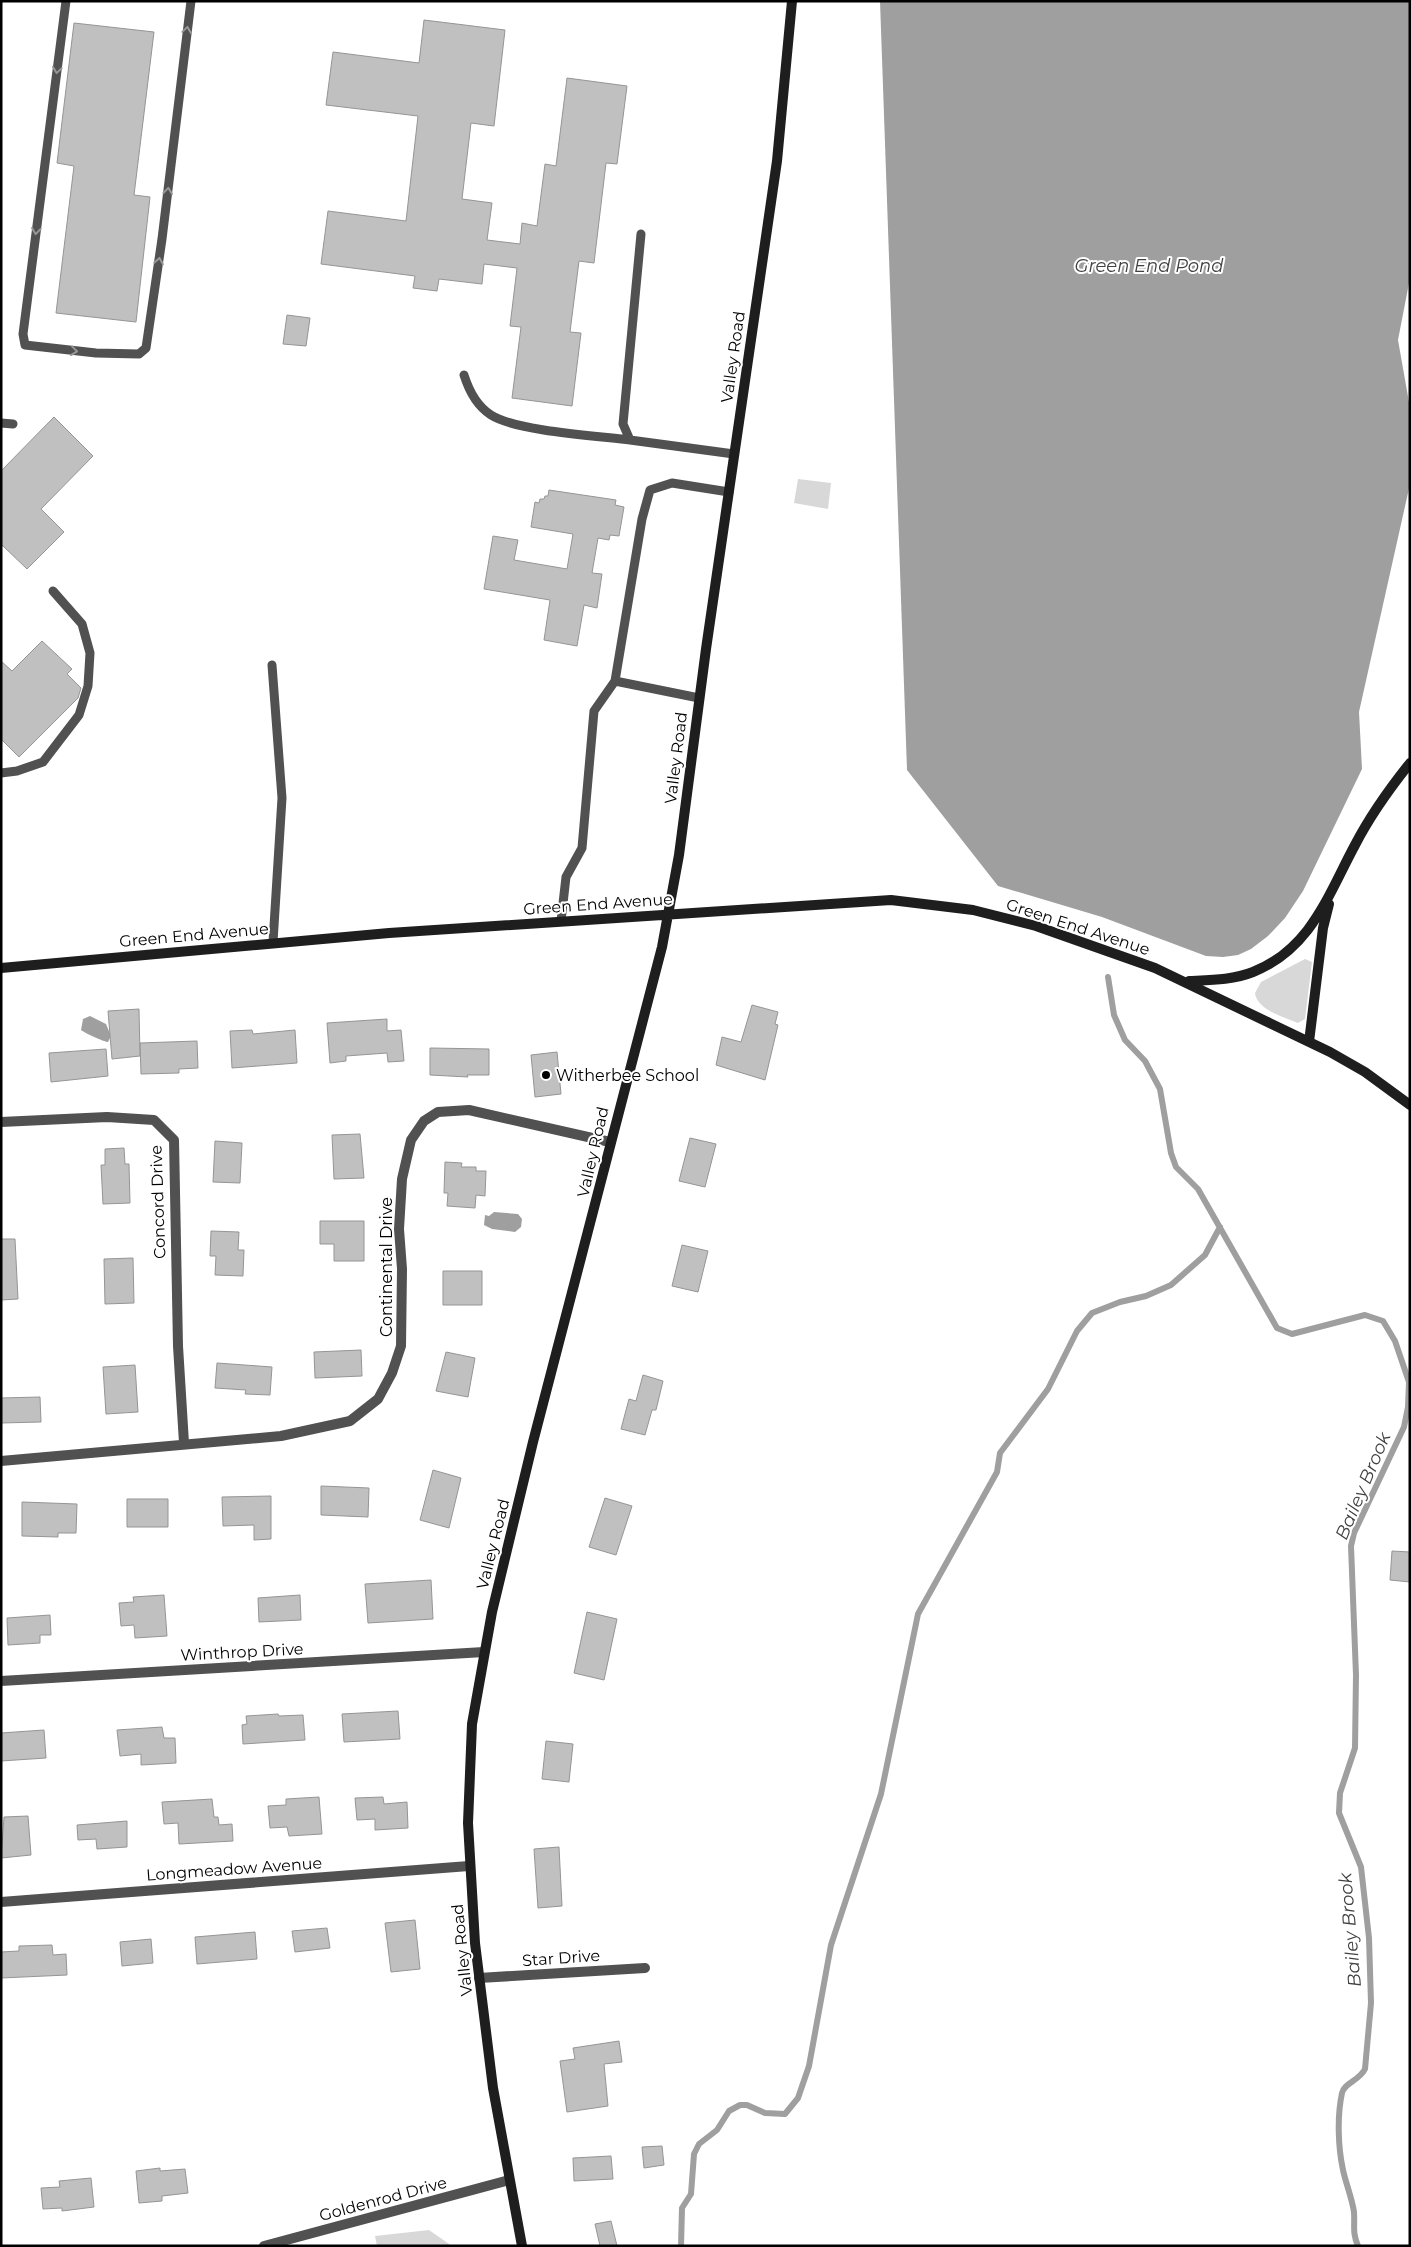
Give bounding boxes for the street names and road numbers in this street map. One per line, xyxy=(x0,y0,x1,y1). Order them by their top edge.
street label: Valley Road xyxy=(717,310,749,404)
street label: Valley Road xyxy=(661,711,691,805)
street label: Green End Avenue xyxy=(523,889,673,919)
street label: Green End Avenue xyxy=(1004,895,1152,959)
street label: Green End Avenue xyxy=(119,919,269,951)
street label: Valley Road xyxy=(573,1105,613,1199)
street label: Concord Drive xyxy=(147,1145,169,1259)
street label: Continental Drive xyxy=(377,1197,396,1337)
street label: Valley Road xyxy=(473,1497,513,1591)
street label: Winthrop Drive xyxy=(180,1639,304,1665)
street label: Longmeadow Avenue xyxy=(145,1853,323,1885)
street label: Valley Road xyxy=(448,1903,476,1997)
street label: Star Drive xyxy=(521,1946,601,1970)
street label: Goldenrod Drive xyxy=(317,2173,449,2225)

